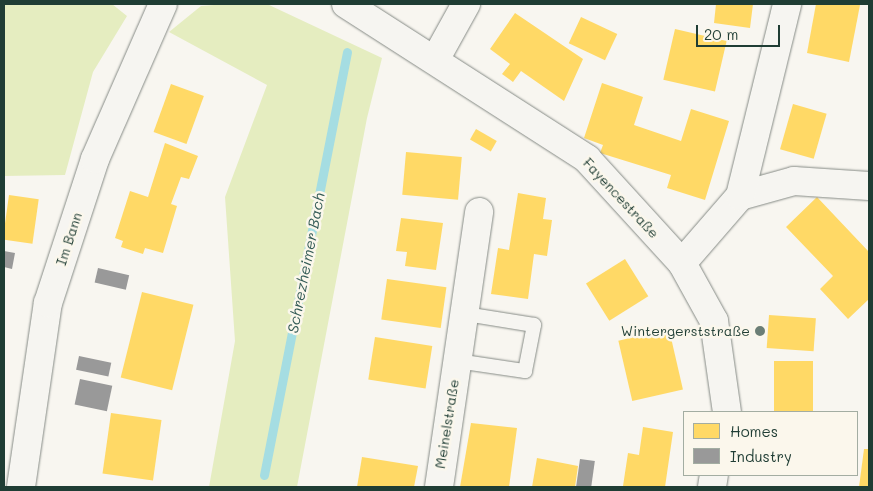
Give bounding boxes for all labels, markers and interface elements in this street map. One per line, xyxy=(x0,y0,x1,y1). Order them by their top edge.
scale bar xyxy=(698,15,782,47)
text: 20 m xyxy=(704,24,738,44)
street label: Fayencestraße xyxy=(580,154,662,242)
water label: Schrezheimer Bach xyxy=(284,191,328,335)
street label: Im Bann xyxy=(53,210,85,268)
place label: Wintergerststraße xyxy=(621,323,750,339)
marker: Wintergerststraße xyxy=(754,325,766,337)
street label: Meinelstraße xyxy=(432,378,462,470)
legend xyxy=(683,411,858,476)
text: Homes xyxy=(730,421,778,441)
text: Industry xyxy=(730,446,792,466)

